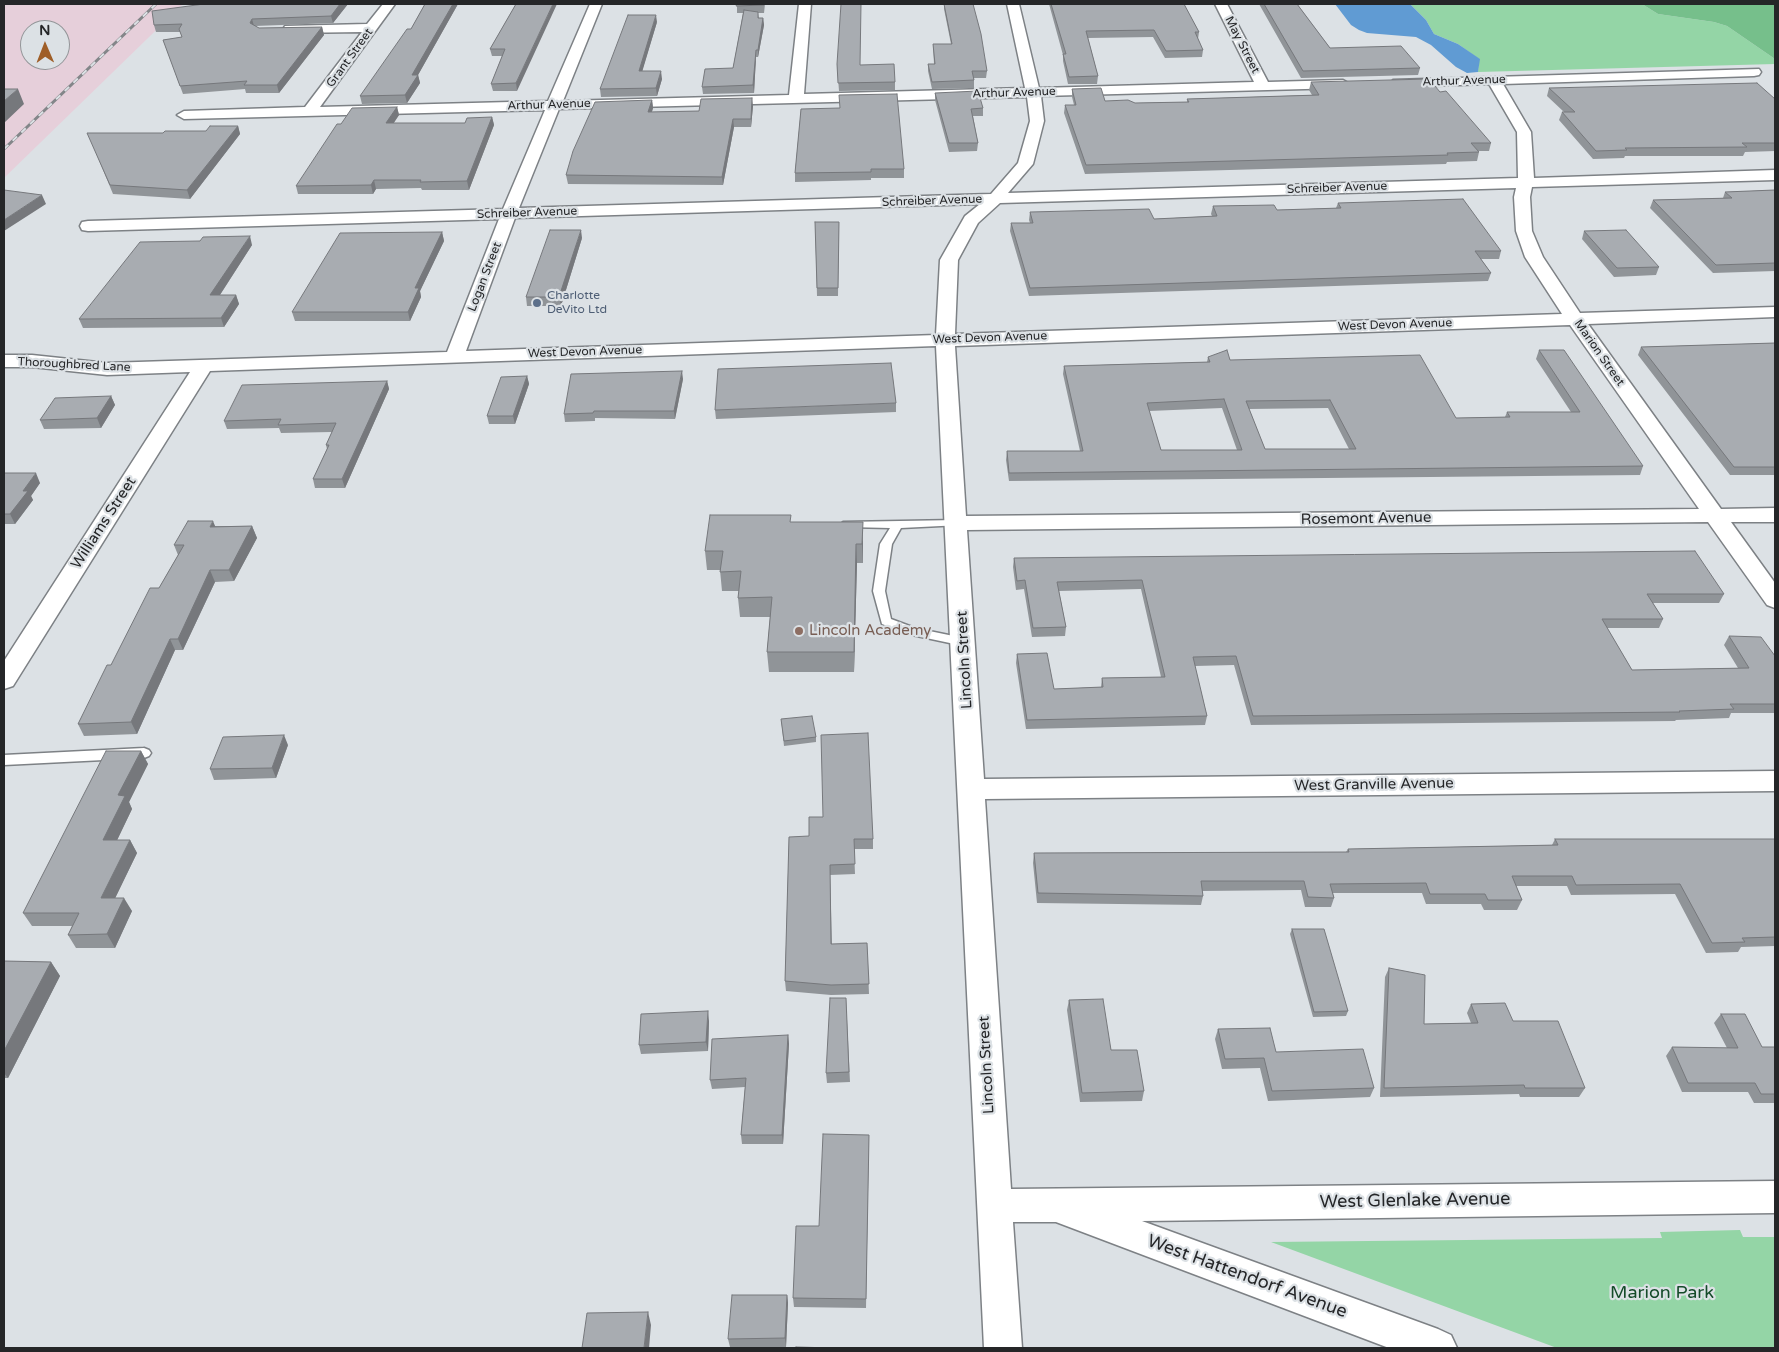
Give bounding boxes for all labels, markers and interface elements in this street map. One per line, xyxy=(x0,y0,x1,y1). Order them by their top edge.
street label: May Street xyxy=(1221,14,1263,76)
north arrow xyxy=(20,20,70,70)
text: N xyxy=(39,22,51,39)
street label: Grant Street xyxy=(324,26,376,90)
street label: Arthur Avenue xyxy=(1422,72,1506,90)
street label: Arthur Avenue xyxy=(972,84,1056,102)
street label: Arthur Avenue xyxy=(507,96,591,114)
street label: Schreiber Avenue xyxy=(1287,179,1387,197)
street label: Schreiber Avenue xyxy=(882,192,982,210)
street label: Schreiber Avenue xyxy=(477,204,577,222)
street label: Logan Street xyxy=(465,240,505,314)
place label: Charlotte DeVito Ltd xyxy=(547,289,607,317)
marker: Charlotte DeVito Ltd xyxy=(531,297,543,309)
street label: West Devon Avenue xyxy=(1338,316,1452,334)
street label: Marion Street xyxy=(1571,317,1627,389)
street label: West Devon Avenue xyxy=(933,329,1047,347)
street label: West Devon Avenue xyxy=(528,343,642,361)
street label: Thoroughbred Lane xyxy=(17,355,131,375)
street label: Williams Street xyxy=(68,474,140,572)
street label: Rosemont Avenue xyxy=(1301,509,1431,529)
street label: Lincoln Street xyxy=(953,610,977,710)
place label: Lincoln Academy xyxy=(809,622,931,640)
marker: Lincoln Academy xyxy=(793,625,805,637)
street label: West Granville Avenue xyxy=(1294,775,1454,795)
street label: Lincoln Street xyxy=(975,1015,999,1115)
street label: West Glenlake Avenue xyxy=(1320,1189,1510,1213)
street label: West Hattendorf Avenue xyxy=(1144,1231,1350,1323)
park label: Marion Park xyxy=(1610,1282,1714,1304)

